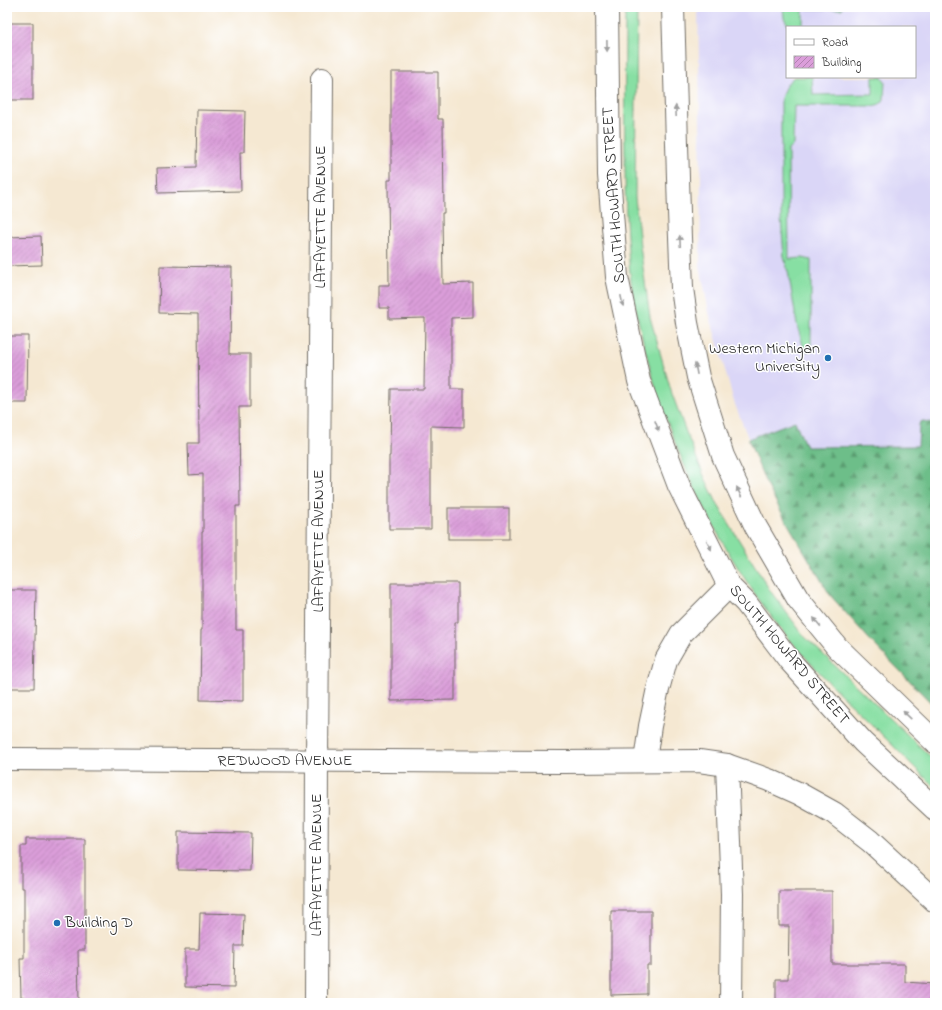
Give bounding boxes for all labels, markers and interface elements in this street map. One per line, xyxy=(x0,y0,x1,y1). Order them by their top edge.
legend xyxy=(786,26,916,78)
text: Road xyxy=(822,34,848,52)
one-way arrow xyxy=(604,40,610,53)
text: Building xyxy=(821,54,861,73)
one-way arrow xyxy=(673,104,679,117)
street label: SOUTH HOWARD STREET xyxy=(596,106,632,284)
street label: LAFAYETTE AVENUE xyxy=(309,146,333,288)
one-way arrow xyxy=(677,235,684,247)
one-way arrow xyxy=(620,295,626,307)
place label: Western Michigan University xyxy=(709,337,820,379)
marker: Western Michigan University xyxy=(823,353,833,363)
one-way arrow xyxy=(693,363,699,376)
one-way arrow xyxy=(654,421,660,433)
street label: LAFAYETTE AVENUE xyxy=(307,470,331,612)
one-way arrow xyxy=(736,486,742,498)
one-way arrow xyxy=(705,539,712,551)
street label: SOUTH HOWARD STREET xyxy=(723,580,855,730)
one-way arrow xyxy=(812,617,821,627)
one-way arrow xyxy=(902,710,912,720)
street label: REDWOOD AVENUE xyxy=(218,749,352,773)
street label: LAFAYETTE AVENUE xyxy=(305,794,329,936)
place label: Building D xyxy=(64,911,133,935)
marker: Building D xyxy=(52,918,62,928)

